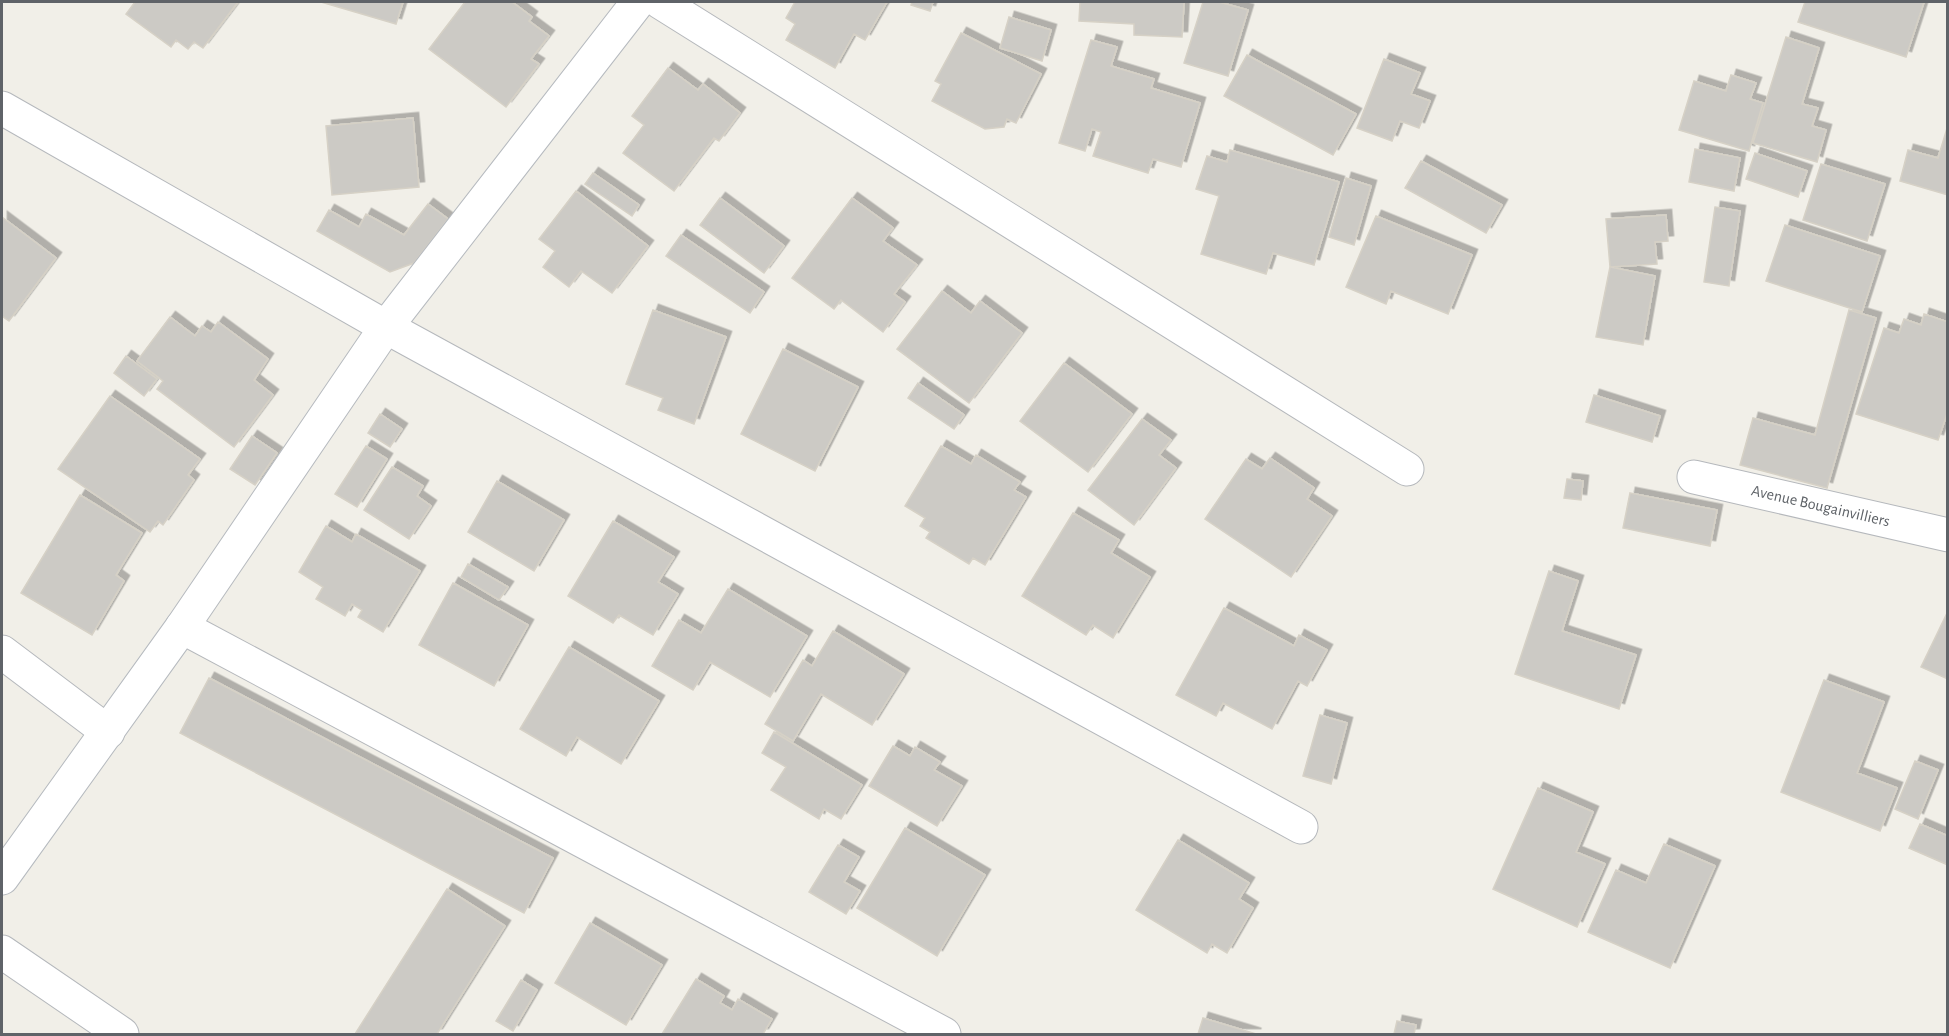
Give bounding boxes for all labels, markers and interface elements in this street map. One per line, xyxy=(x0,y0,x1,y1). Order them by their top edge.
street label: Avenue Bougainvilliers xyxy=(1750,482,1892,530)

